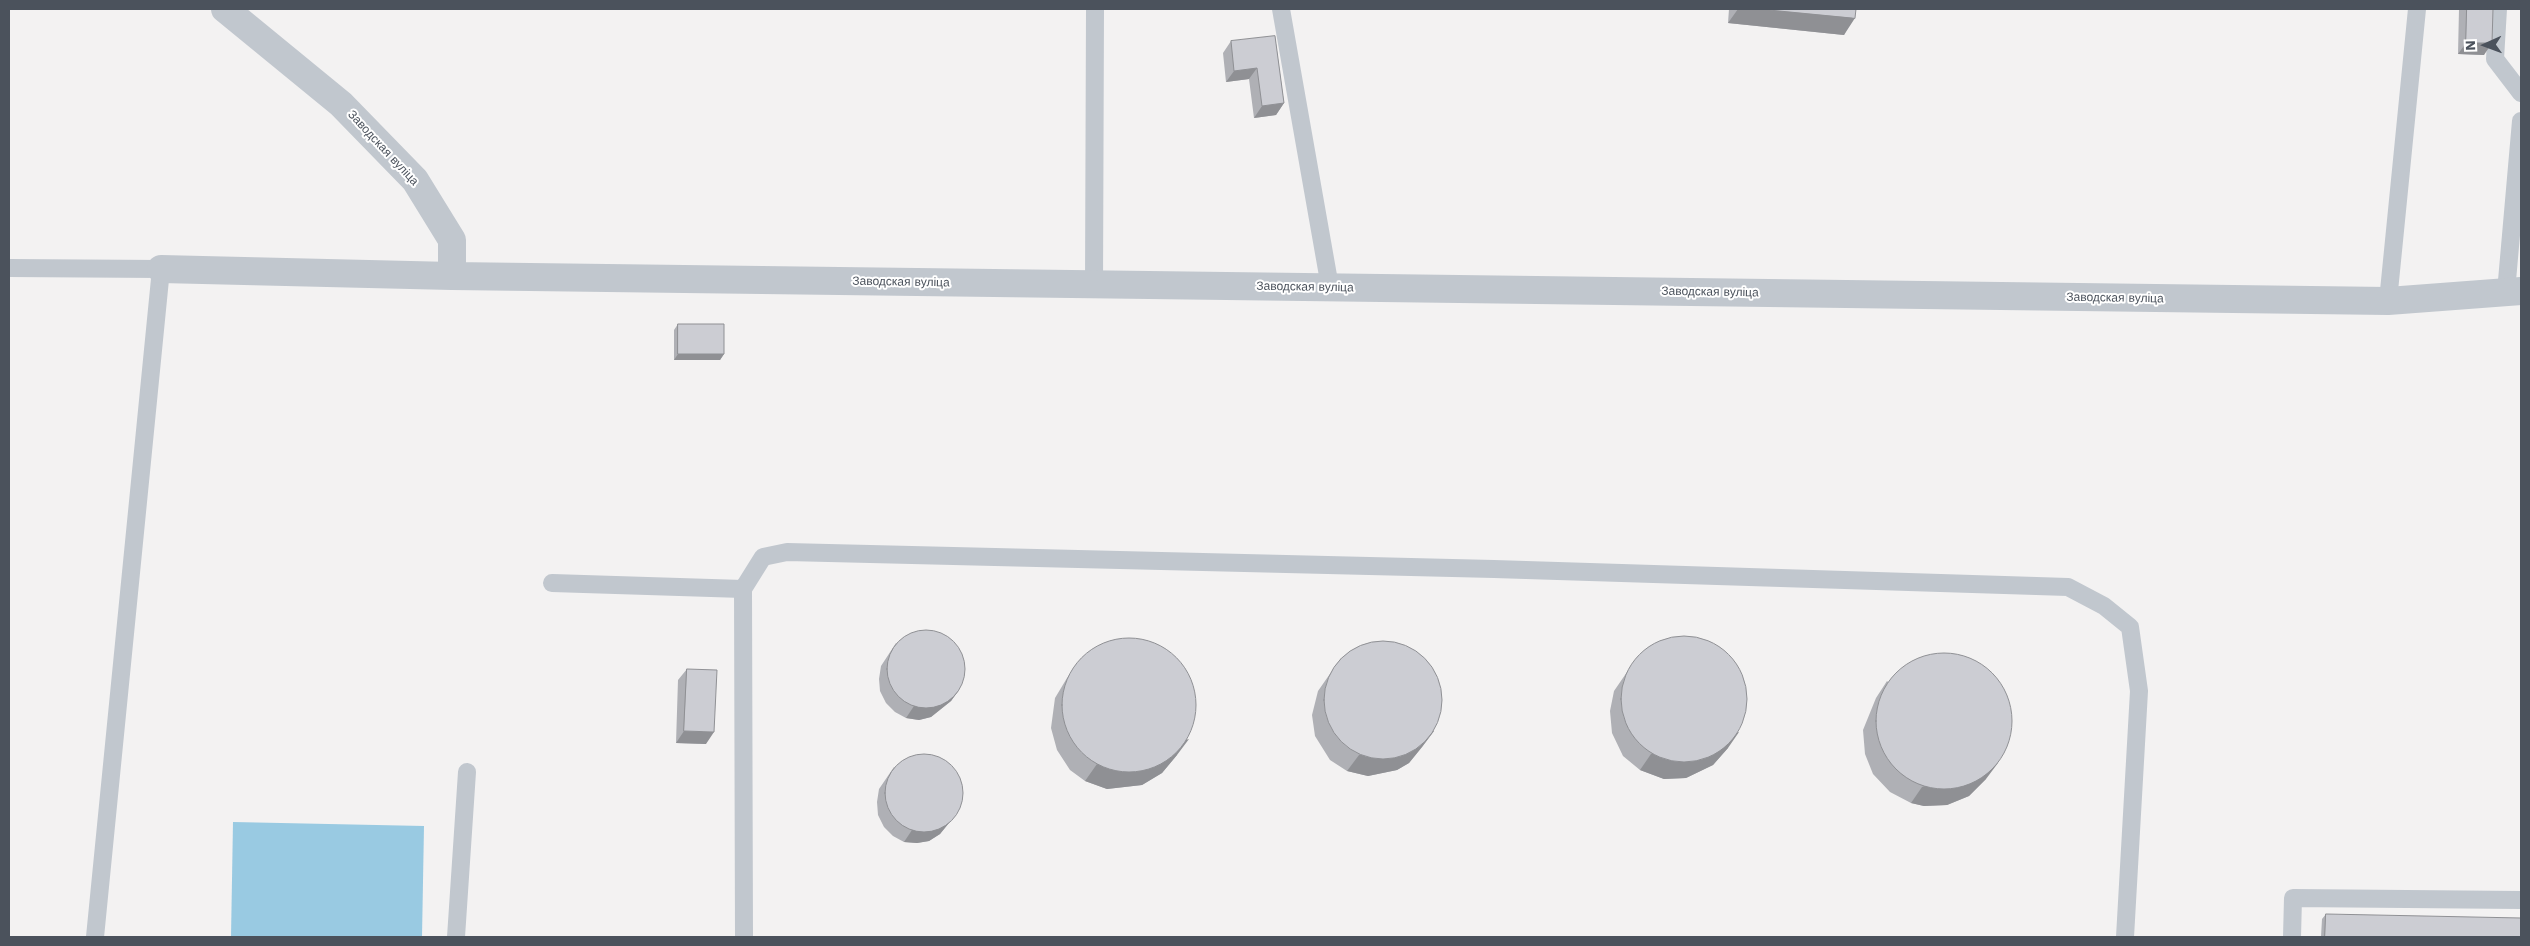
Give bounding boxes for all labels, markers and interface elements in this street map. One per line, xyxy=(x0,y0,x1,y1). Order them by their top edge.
north arrow xyxy=(2460,20,2510,70)
text: N xyxy=(2462,40,2478,51)
street label: Заводская вуліца xyxy=(345,107,421,189)
street label: Заводская вуліца xyxy=(852,274,950,290)
street label: Заводская вуліца xyxy=(1256,279,1354,295)
street label: Заводская вуліца xyxy=(1661,284,1759,300)
street label: Заводская вуліца xyxy=(2066,290,2164,306)

